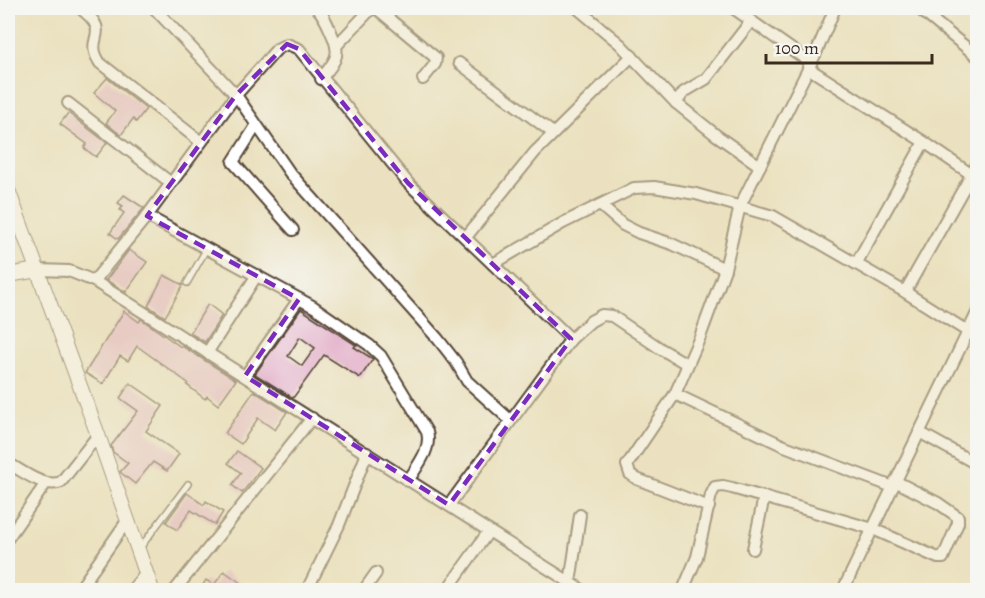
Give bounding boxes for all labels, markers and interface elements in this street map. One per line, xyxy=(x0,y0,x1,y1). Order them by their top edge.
scale bar xyxy=(766,27,932,65)
text: 100 m xyxy=(775,36,819,60)

